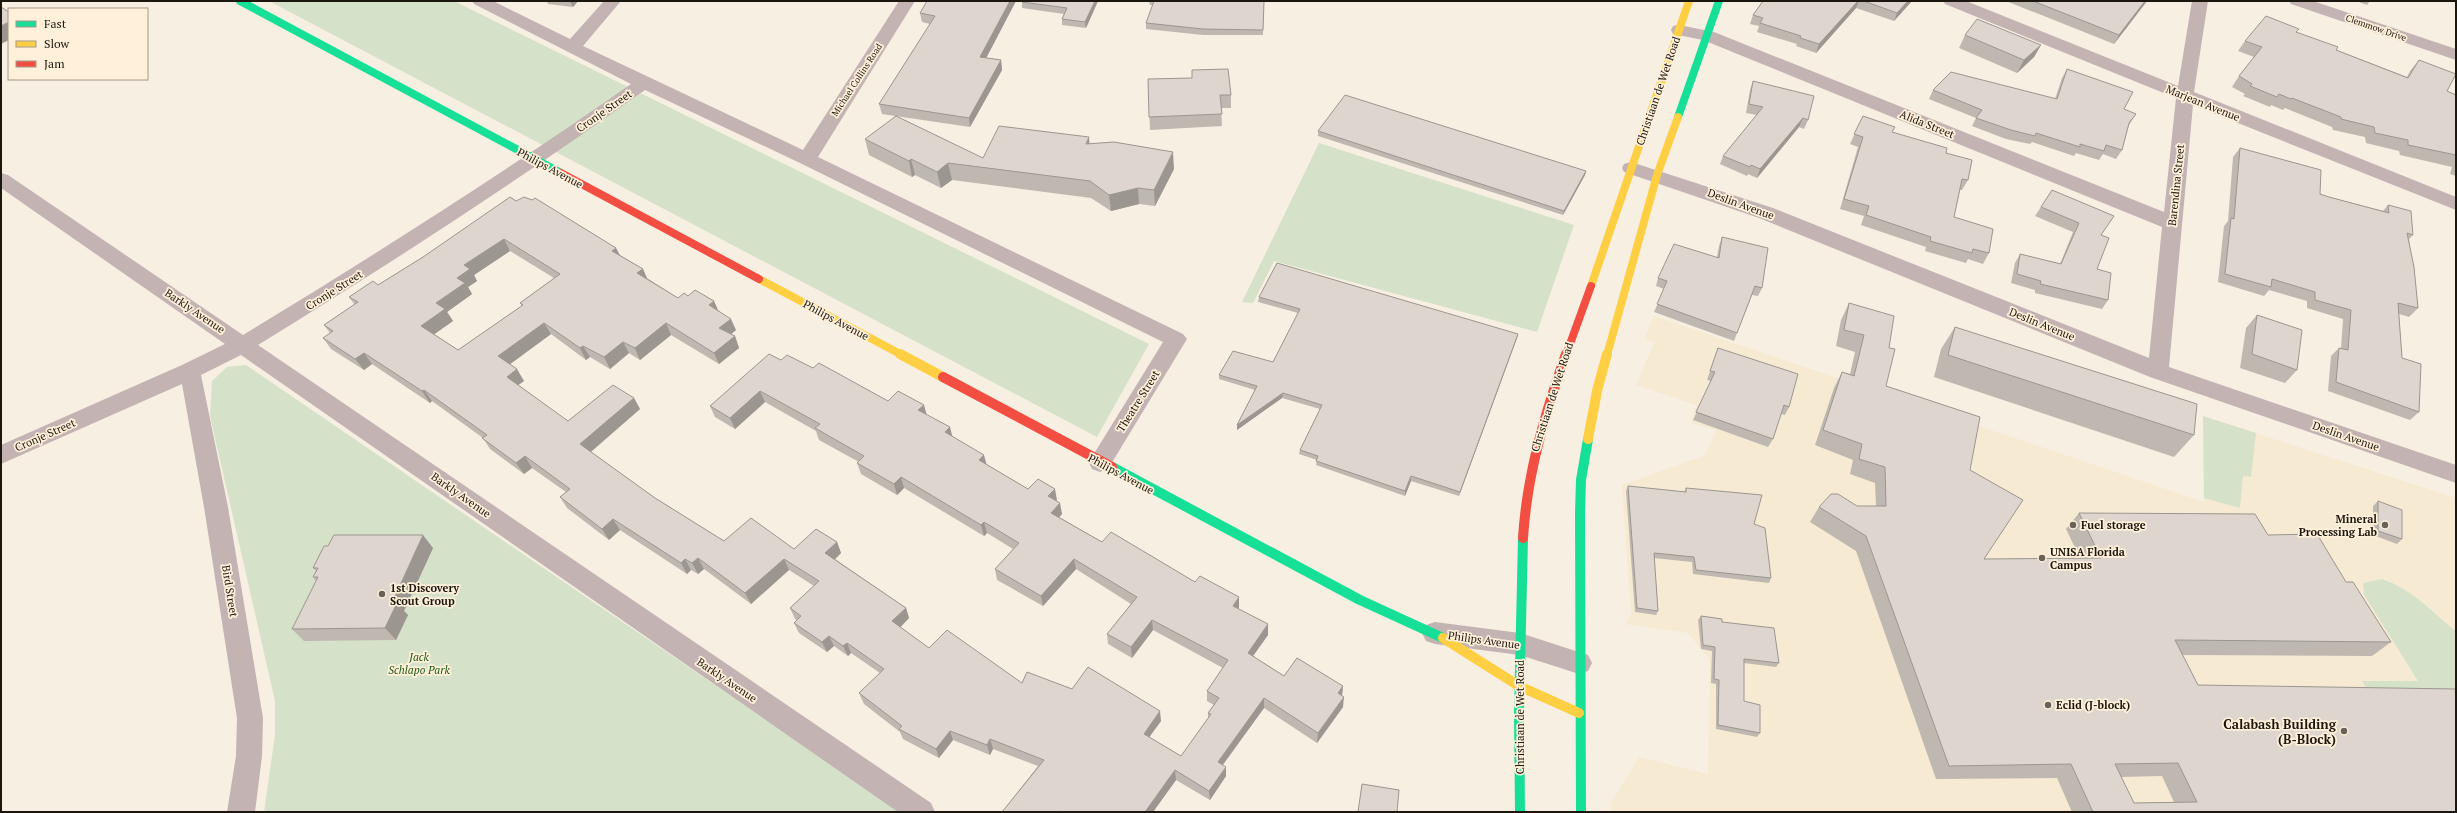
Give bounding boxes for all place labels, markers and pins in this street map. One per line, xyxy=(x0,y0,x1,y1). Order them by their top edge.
place label: Mineral Processing Lab xyxy=(2299,512,2378,539)
place label: Fuel storage xyxy=(2081,518,2146,532)
marker: Fuel storage xyxy=(2068,520,2078,530)
marker: Mineral Processing Lab xyxy=(2380,520,2390,530)
place label: UNISA Florida Campus xyxy=(2050,545,2125,572)
marker: UNISA Florida Campus xyxy=(2037,553,2047,563)
place label: 1st Discovery Scout Group xyxy=(390,581,459,608)
marker: 1st Discovery Scout Group xyxy=(377,589,387,599)
place label: Eclid (J-block) xyxy=(2056,698,2130,712)
marker: Eclid (J-block) xyxy=(2043,700,2053,710)
place label: Calabash Building (B-Block) xyxy=(2223,715,2337,748)
marker: Calabash Building (B-Block) xyxy=(2339,726,2349,736)

